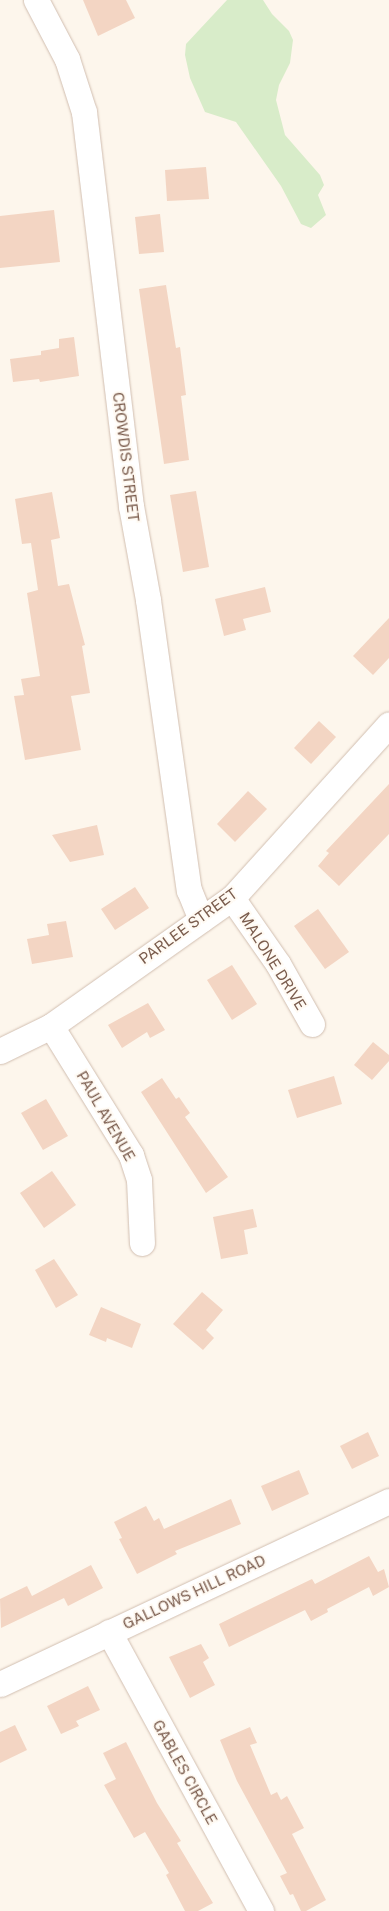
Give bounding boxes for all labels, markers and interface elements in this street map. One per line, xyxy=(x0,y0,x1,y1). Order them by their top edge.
street label: CROWDIS STREET xyxy=(109,391,143,523)
street label: PARLEE STREET xyxy=(135,884,241,968)
street label: MALONE DRIVE xyxy=(236,909,310,1013)
street label: PAUL AVENUE xyxy=(73,1068,139,1164)
street label: GALLOWS HILL ROAD xyxy=(120,1551,268,1633)
street label: GABLES CIRCLE xyxy=(149,1717,221,1827)

